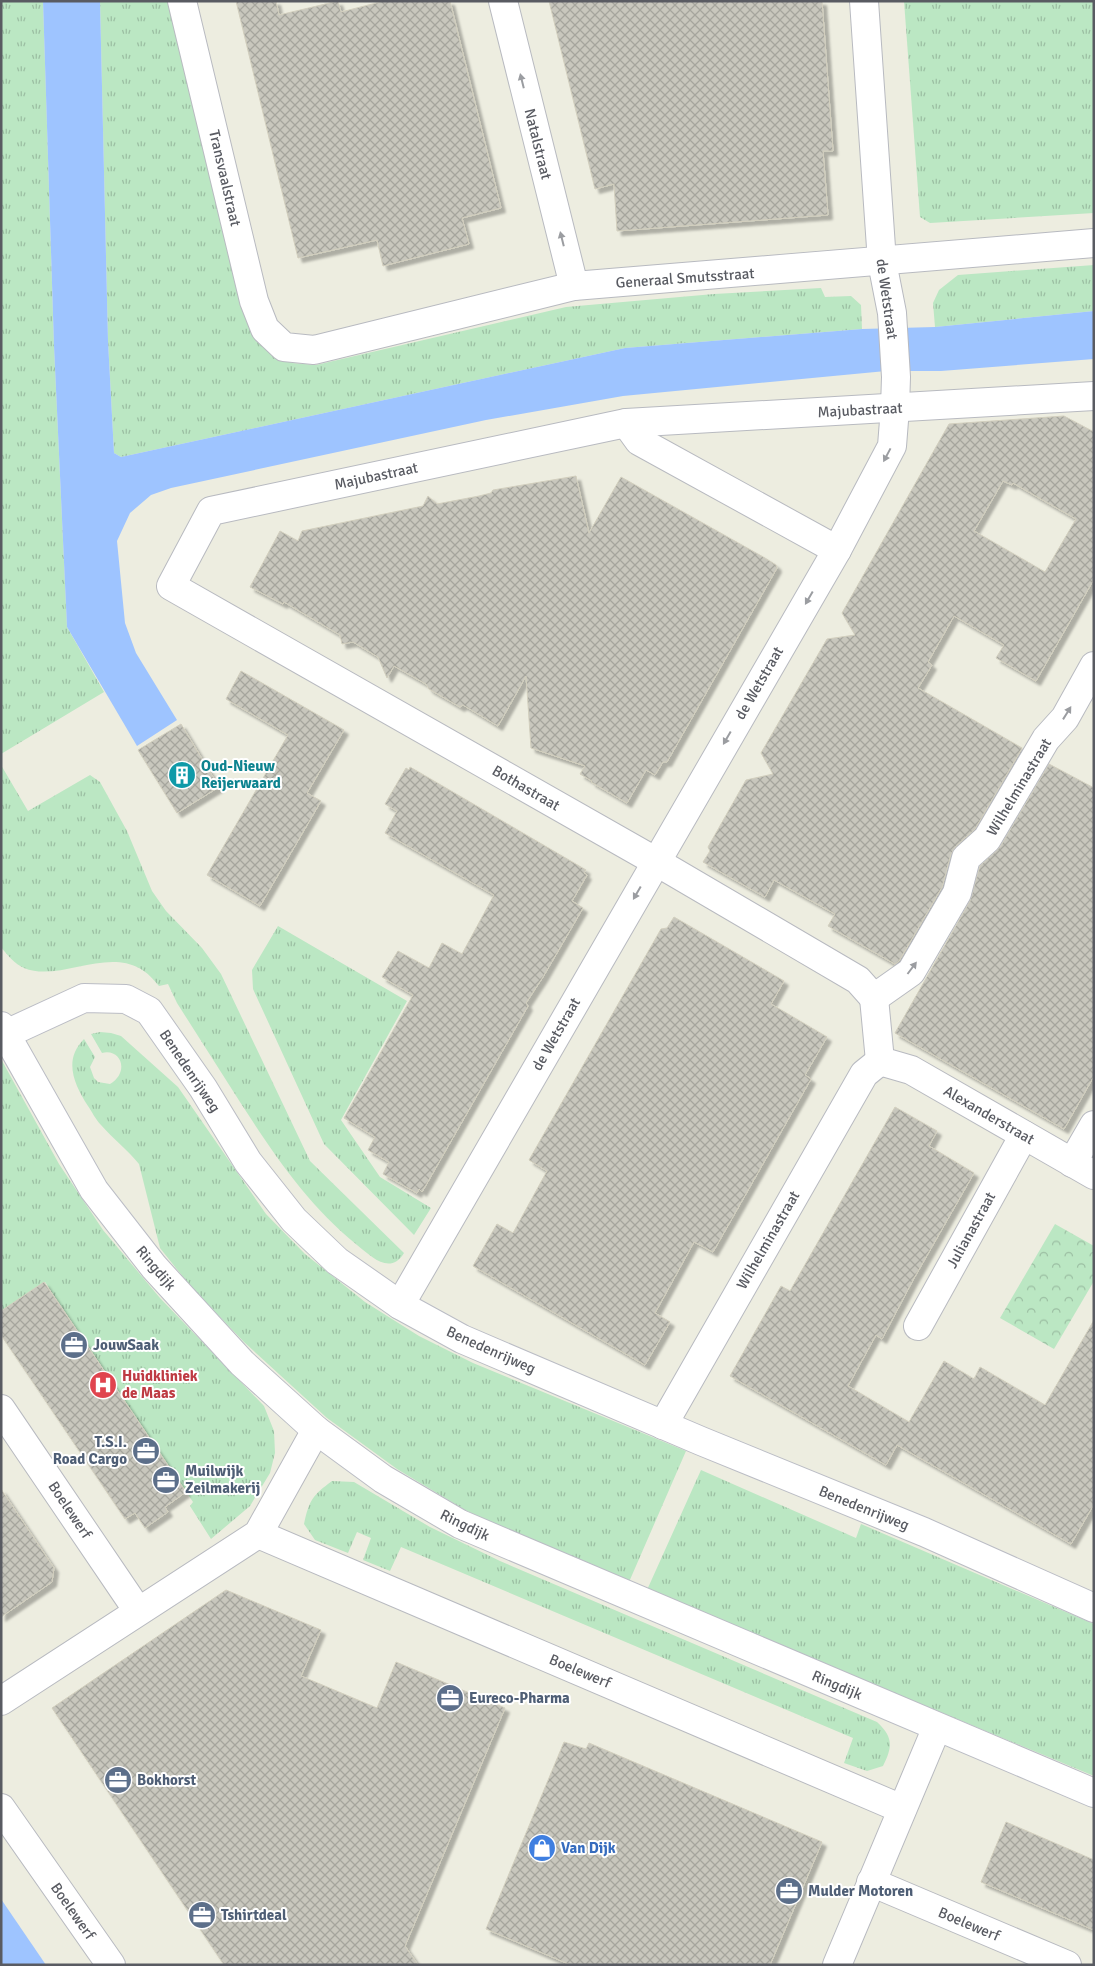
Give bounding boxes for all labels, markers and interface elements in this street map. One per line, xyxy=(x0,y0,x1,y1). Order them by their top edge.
one-way arrow xyxy=(518,74,526,89)
street label: Natalstraat xyxy=(521,107,555,181)
street label: Transvaalstraat xyxy=(205,128,245,228)
one-way arrow xyxy=(558,231,566,246)
street label: de Wetstraat xyxy=(872,258,902,340)
street label: Generaal Smutsstraat xyxy=(615,264,755,292)
street label: Majubastraat xyxy=(817,399,903,421)
one-way arrow xyxy=(883,448,891,462)
street label: Majubastraat xyxy=(332,458,420,494)
one-way arrow xyxy=(805,591,814,604)
street label: de Wetstraat xyxy=(731,643,787,723)
one-way arrow xyxy=(1063,706,1072,719)
one-way arrow xyxy=(723,731,732,744)
street label: Wilhelminastraat xyxy=(983,735,1055,839)
place label: Oud-Nieuw Reijerwaard xyxy=(201,757,281,792)
building icon: Oud-Nieuw Reijerwaard xyxy=(167,760,197,790)
street label: Bothastraat xyxy=(489,761,563,815)
one-way arrow xyxy=(632,887,641,900)
one-way arrow xyxy=(907,961,917,975)
street label: de Wetstraat xyxy=(528,994,584,1074)
street label: Benedenrijweg xyxy=(156,1026,224,1116)
street label: Alexanderstraat xyxy=(940,1082,1038,1148)
street label: Wilhelminastraat xyxy=(733,1188,803,1292)
street label: Julianastraat xyxy=(943,1189,999,1271)
street label: Ringdijk xyxy=(132,1242,180,1294)
street label: Benedenrijweg xyxy=(444,1322,539,1378)
office icon: JouwSaak xyxy=(59,1330,89,1360)
place label: JouwSaak xyxy=(93,1336,159,1354)
place label: Huidkliniek de Maas xyxy=(122,1367,198,1402)
hospital icon: Huidkliniek de Maas xyxy=(88,1370,118,1400)
place label: T.S.I. Road Cargo xyxy=(53,1433,127,1468)
office icon: T.S.I. Road Cargo xyxy=(131,1436,161,1466)
place label: Muilwijk Zeilmakerij xyxy=(185,1462,260,1497)
office icon: Muilwijk Zeilmakerij xyxy=(151,1465,181,1495)
street label: Boelewerf xyxy=(44,1478,96,1543)
street label: Benedenrijweg xyxy=(816,1482,912,1534)
street label: Ringdijk xyxy=(437,1505,493,1545)
street label: Boelewerf xyxy=(547,1650,614,1692)
street label: Ringdijk xyxy=(809,1666,865,1704)
office icon: Eureco-Pharma xyxy=(435,1683,465,1713)
place label: Eureco-Pharma xyxy=(469,1689,570,1707)
office icon: Bokhorst xyxy=(103,1765,133,1795)
place label: Bokhorst xyxy=(137,1771,196,1789)
shop icon: Van Dijk xyxy=(527,1833,557,1863)
place label: Van Dijk xyxy=(561,1839,616,1857)
office icon: Mulder Motoren xyxy=(774,1876,804,1906)
street label: Boelewerf xyxy=(47,1879,100,1944)
place label: Mulder Motoren xyxy=(808,1882,913,1900)
office icon: Tshirtdeal xyxy=(187,1900,217,1930)
street label: Boelewerf xyxy=(936,1903,1003,1945)
place label: Tshirtdeal xyxy=(221,1906,287,1924)

